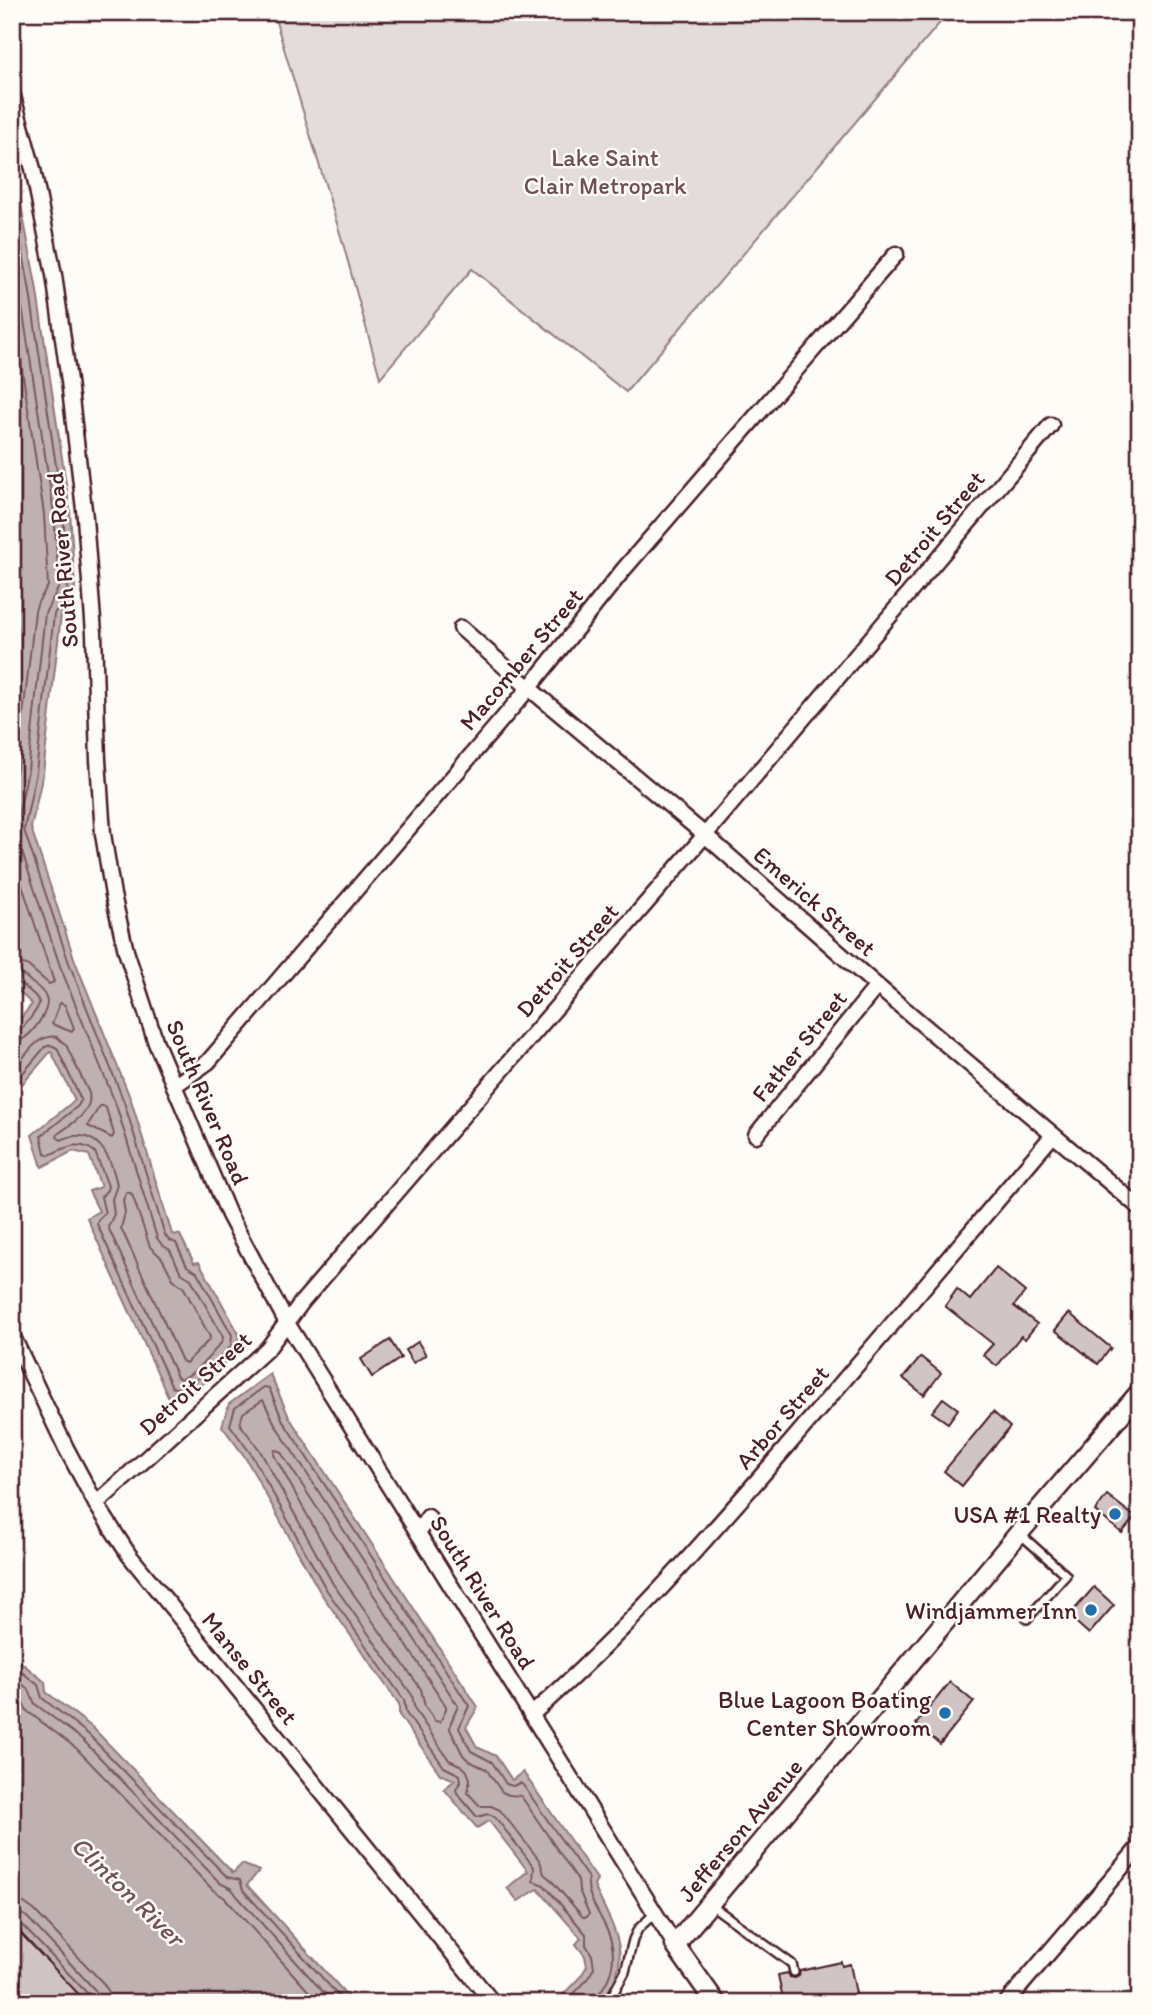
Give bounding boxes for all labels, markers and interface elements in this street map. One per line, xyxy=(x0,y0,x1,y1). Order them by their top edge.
park label: Lake Saint Clair Metropark xyxy=(524,143,687,200)
street label: Detroit Street xyxy=(877,464,991,592)
street label: South River Road xyxy=(40,471,84,649)
street label: Macomber Street xyxy=(453,582,589,736)
street label: Emerick Street xyxy=(748,840,882,962)
street label: Detroit Street xyxy=(510,897,624,1023)
street label: Father Street xyxy=(745,984,853,1108)
street label: South River Road xyxy=(160,1015,256,1189)
street label: Detroit Street xyxy=(133,1325,257,1441)
street label: Arbor Street xyxy=(729,1359,835,1475)
place label: USA #1 Realty xyxy=(953,1500,1102,1529)
marker: USA #1 Realty xyxy=(1107,1506,1123,1522)
street label: South River Road xyxy=(424,1510,542,1675)
place label: Windjammer Inn xyxy=(905,1596,1077,1625)
marker: Windjammer Inn xyxy=(1083,1602,1099,1618)
street label: Manse Street xyxy=(196,1606,304,1730)
place label: Blue Lagoon Boating Center Showroom xyxy=(718,1685,932,1742)
marker: Blue Lagoon Boating Center Showroom xyxy=(937,1705,953,1721)
street label: Jefferson Avenue xyxy=(672,1752,808,1908)
water label: Clinton River xyxy=(65,1829,193,1955)

